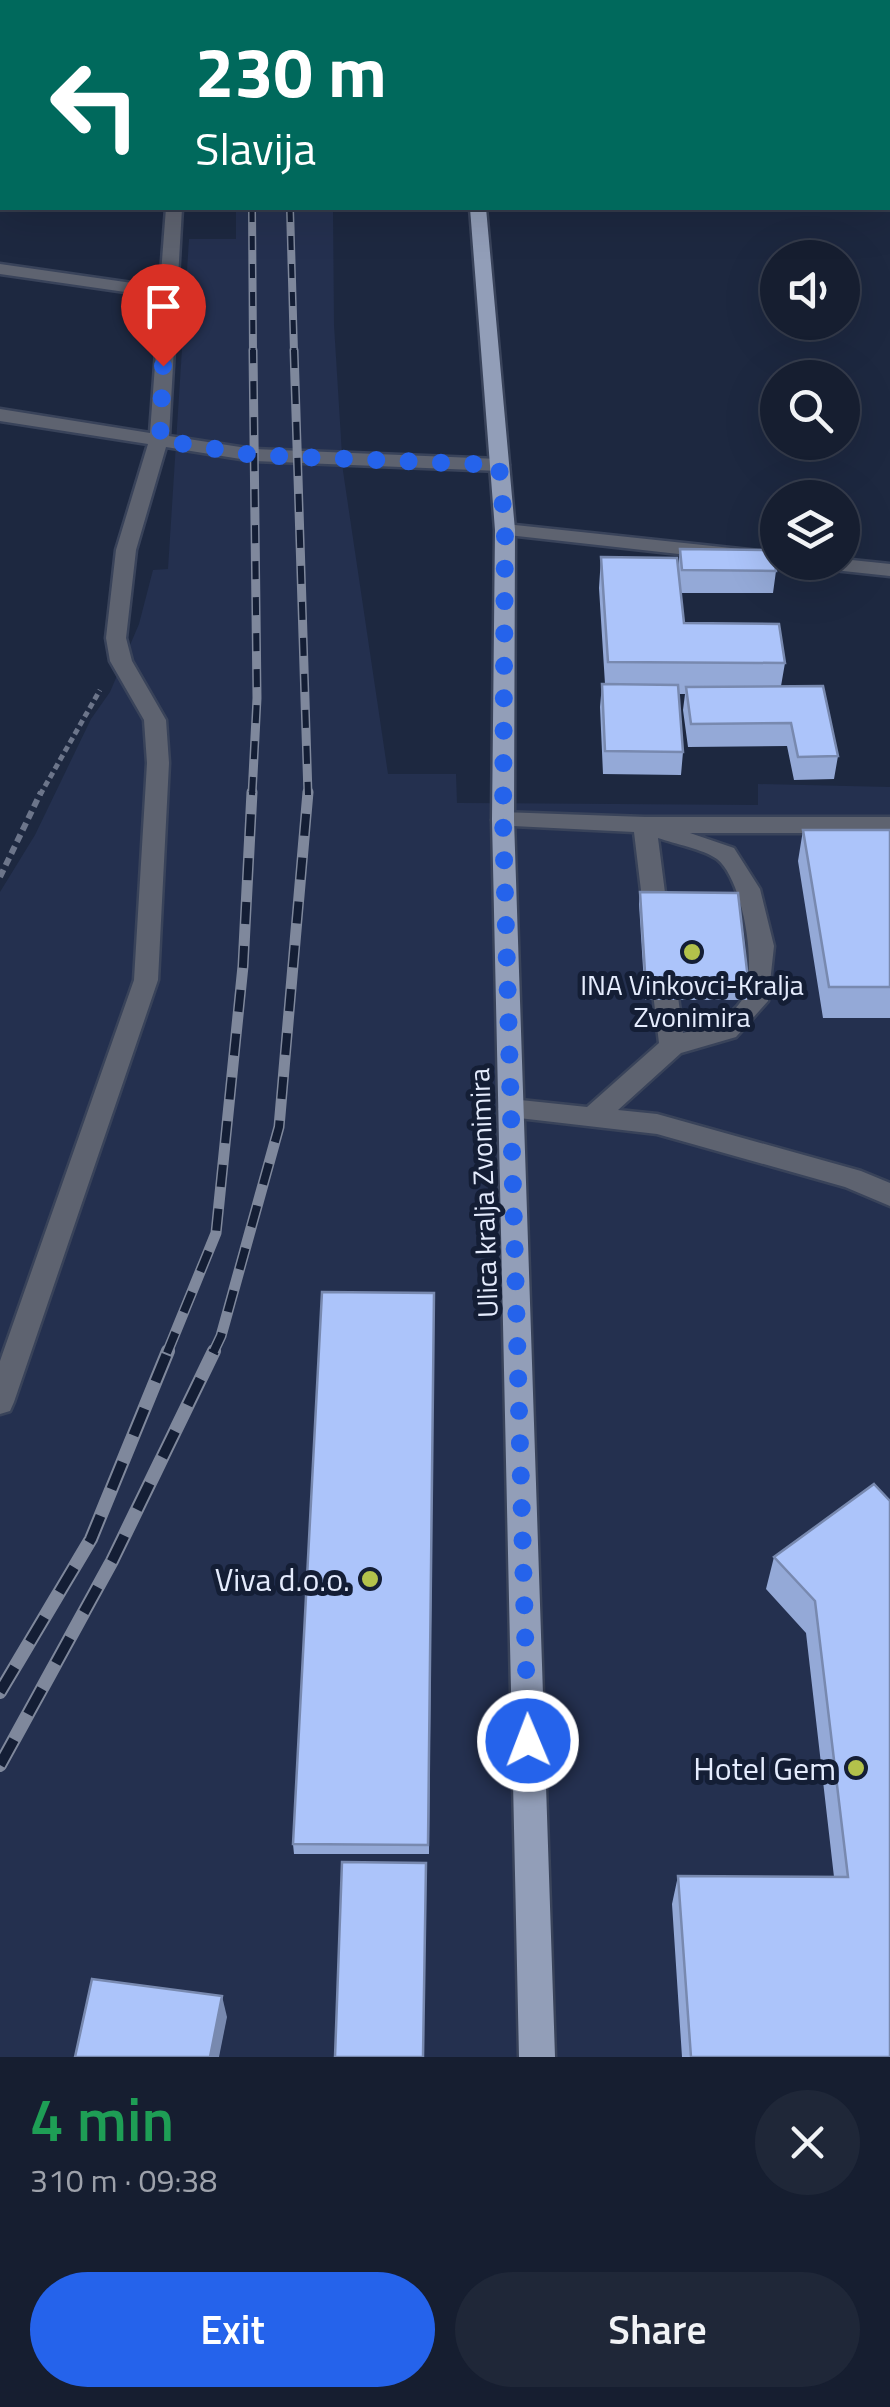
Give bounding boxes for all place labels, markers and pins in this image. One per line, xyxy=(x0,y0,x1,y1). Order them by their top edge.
pin xyxy=(121,264,206,367)
marker: INA Vinkovci-Kralja Zvonimira xyxy=(681,941,703,963)
place label: INA Vinkovci-Kralja Zvonimira xyxy=(580,963,804,1038)
place label: Viva d.o.o. xyxy=(215,1555,350,1603)
marker: Viva d.o.o. xyxy=(359,1568,381,1590)
place label: Hotel Gem xyxy=(693,1744,836,1792)
marker: Hotel Gem xyxy=(845,1757,867,1779)

